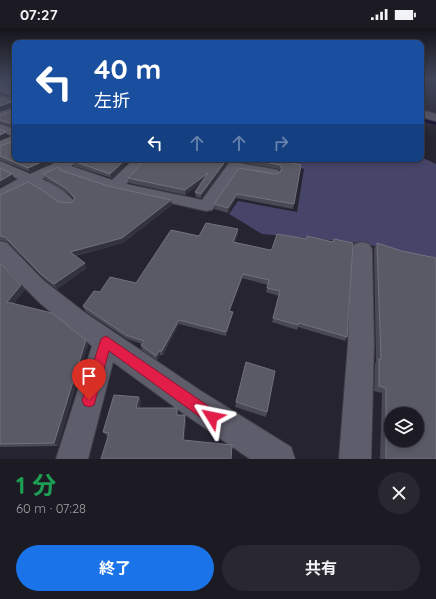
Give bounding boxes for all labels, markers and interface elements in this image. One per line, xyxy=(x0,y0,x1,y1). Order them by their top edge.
text: 07:27 xyxy=(20,5,58,24)
text: 40 m xyxy=(94,51,161,86)
icon: left xyxy=(28,56,80,108)
text: 左折 xyxy=(94,89,130,112)
icon: left xyxy=(144,132,166,154)
icon: ahead xyxy=(186,132,208,154)
icon: ahead xyxy=(228,132,250,154)
icon: right xyxy=(270,132,292,154)
pin xyxy=(72,359,106,400)
icon: arrive xyxy=(78,365,100,387)
position arrow xyxy=(191,396,233,438)
map controls xyxy=(384,407,424,447)
button: layers xyxy=(384,407,424,447)
text: 1 分 xyxy=(16,470,56,500)
button: close xyxy=(378,472,420,514)
text: 60 m · 07:28 xyxy=(16,500,86,516)
button: 終了 xyxy=(16,545,214,591)
button: 共有 xyxy=(222,545,420,591)

